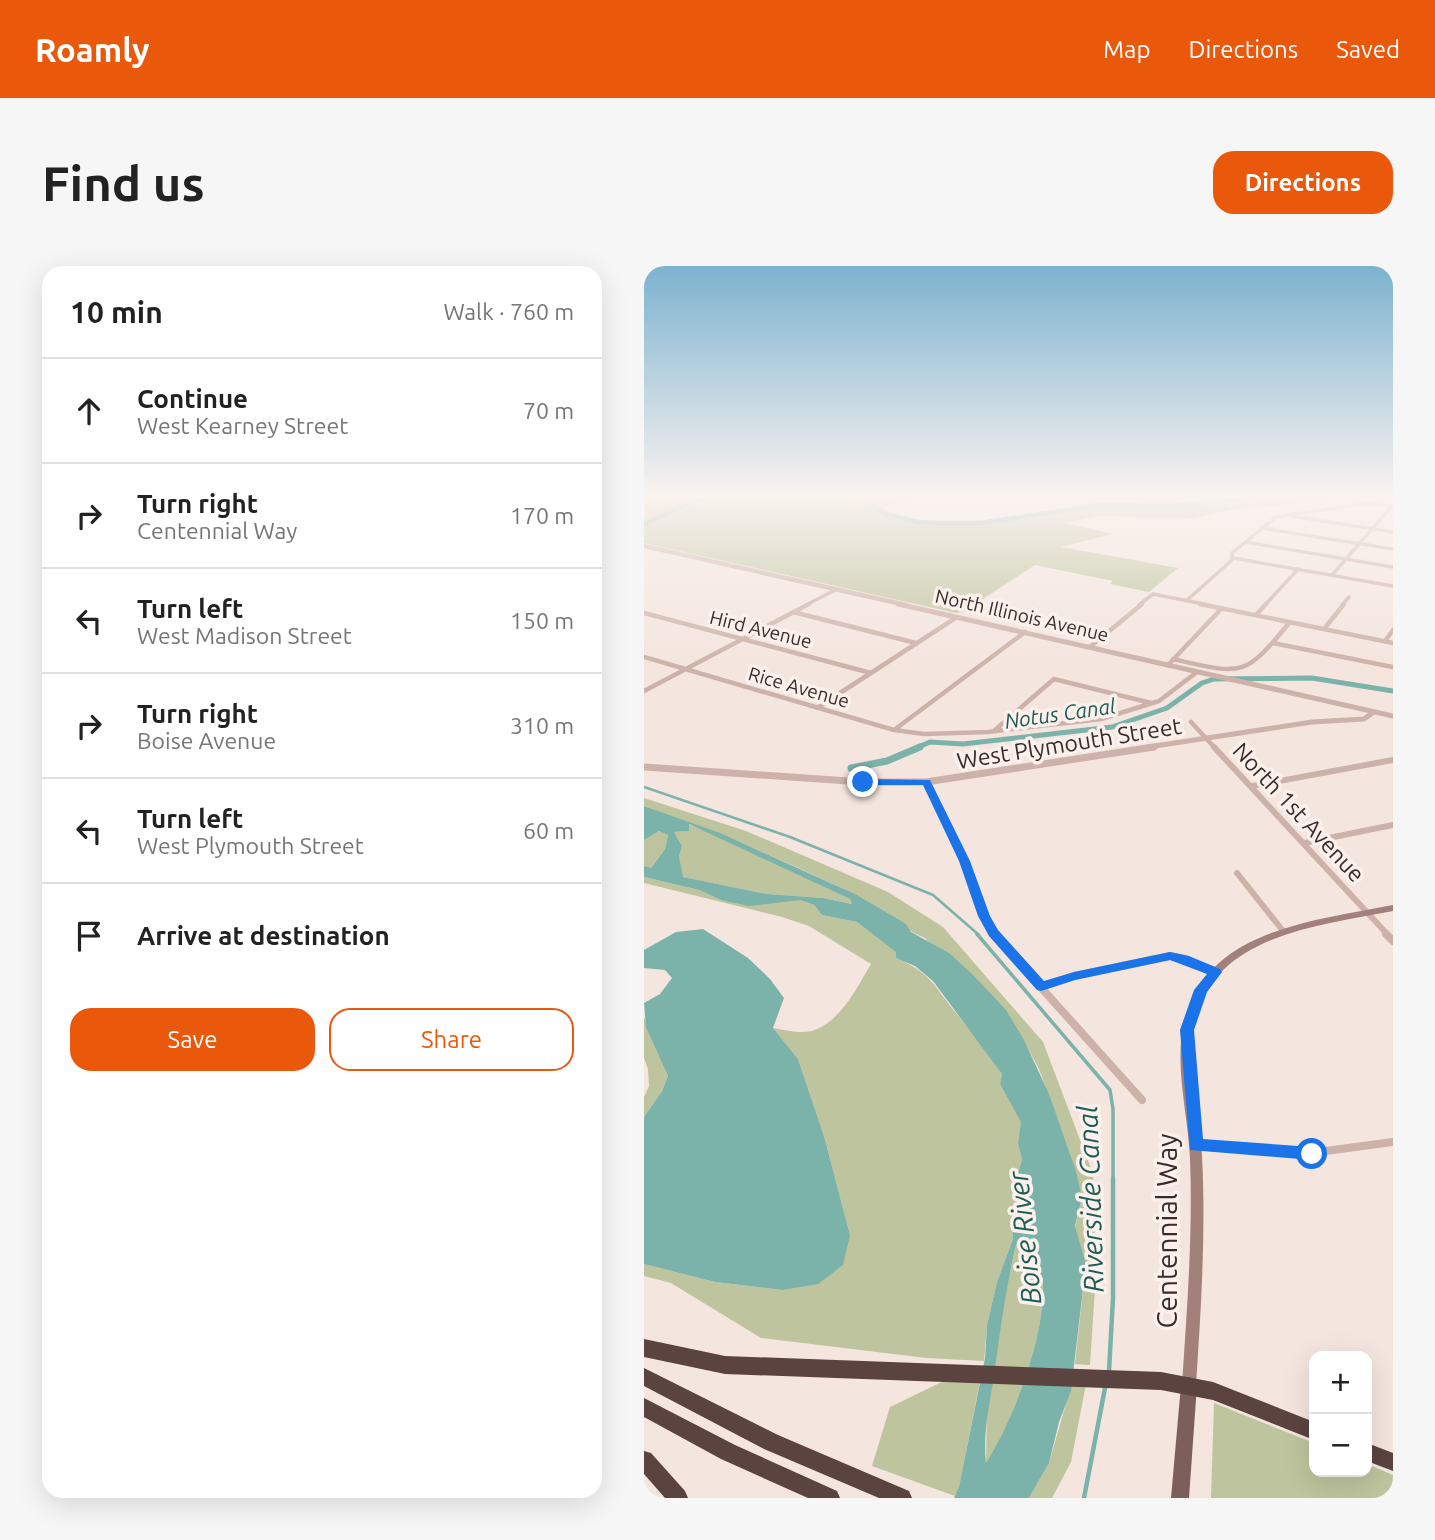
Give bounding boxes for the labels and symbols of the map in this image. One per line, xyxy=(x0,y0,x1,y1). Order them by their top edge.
street label: North Illinois Avenue xyxy=(933,584,1111,646)
street label: Hird Avenue xyxy=(708,606,814,652)
street label: Rice Avenue xyxy=(746,662,852,712)
water label: Notus Canal xyxy=(1003,693,1117,733)
street label: West Plymouth Street xyxy=(955,713,1183,773)
street label: North 1st Avenue xyxy=(1228,737,1370,887)
route end xyxy=(847,766,878,797)
water label: Riverside Canal xyxy=(1071,1105,1109,1293)
street label: Centennial Way xyxy=(1151,1133,1182,1329)
route start xyxy=(1296,1138,1327,1169)
water label: Boise River xyxy=(1001,1168,1046,1306)

